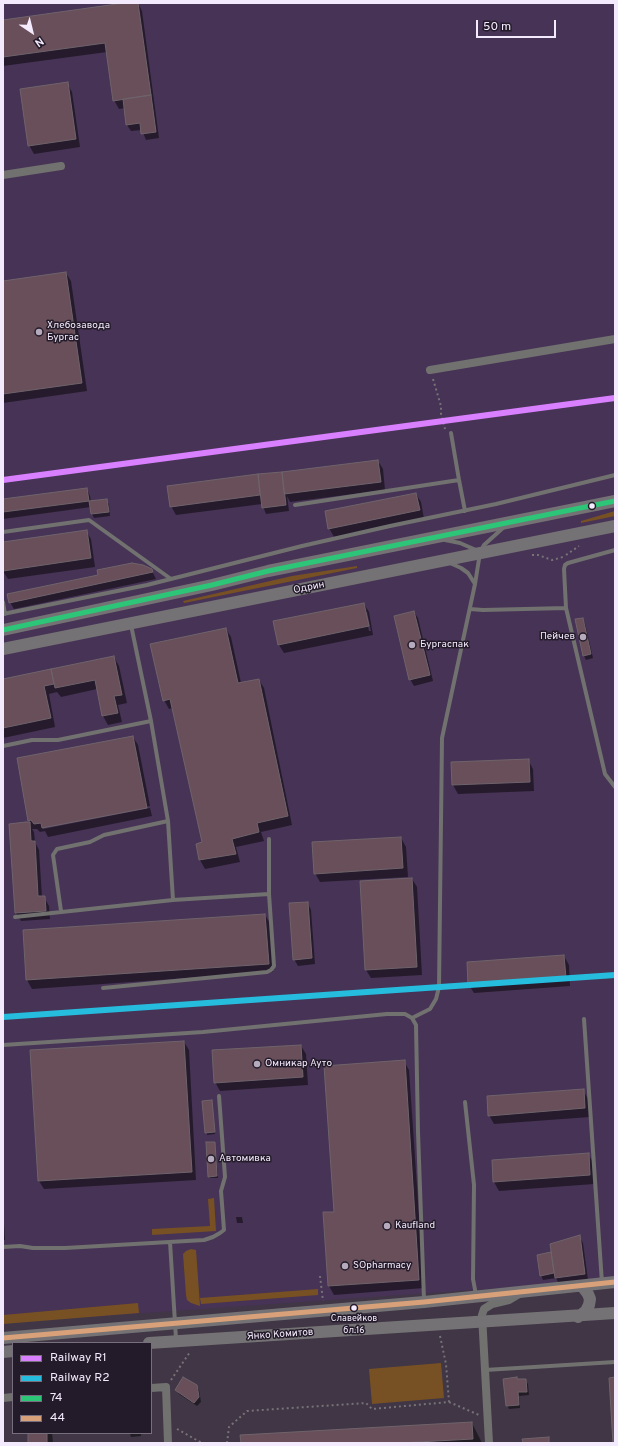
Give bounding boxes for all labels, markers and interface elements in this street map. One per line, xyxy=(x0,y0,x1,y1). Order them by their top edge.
north arrow xyxy=(12,12,52,52)
scale bar xyxy=(478,12,558,38)
text: 50 m xyxy=(483,19,511,35)
text: N xyxy=(32,34,46,50)
place label: Хлебозавода Бургас xyxy=(47,320,110,344)
marker: Хлебозавода Бургас xyxy=(34,327,44,337)
unlabelled marker xyxy=(587,501,597,511)
street label: Одрин xyxy=(292,579,326,597)
place label: Пейчев xyxy=(540,631,575,643)
marker: Пейчев xyxy=(578,632,588,642)
place label: Бургаспак xyxy=(420,639,469,651)
marker: Бургаспак xyxy=(407,640,417,650)
place label: Омникар Ауто xyxy=(265,1058,332,1070)
marker: Омникар Ауто xyxy=(252,1059,262,1069)
place label: Автомивка xyxy=(219,1153,271,1165)
marker: Автомивка xyxy=(206,1154,216,1164)
place label: Kaufland xyxy=(395,1220,435,1232)
marker: Kaufland xyxy=(382,1221,392,1231)
place label: SOpharmacy xyxy=(353,1260,411,1272)
marker: SOpharmacy xyxy=(340,1261,350,1271)
marker: Славейков бл.16 xyxy=(349,1303,359,1313)
place label: Славейков бл.16 xyxy=(331,1314,377,1335)
street label: Янко Комитов xyxy=(246,1327,314,1343)
legend xyxy=(12,1342,152,1434)
text: Railway R1 xyxy=(50,1350,107,1366)
text: Railway R2 xyxy=(50,1370,110,1386)
text: 74 xyxy=(50,1390,63,1406)
text: 44 xyxy=(50,1410,65,1426)

